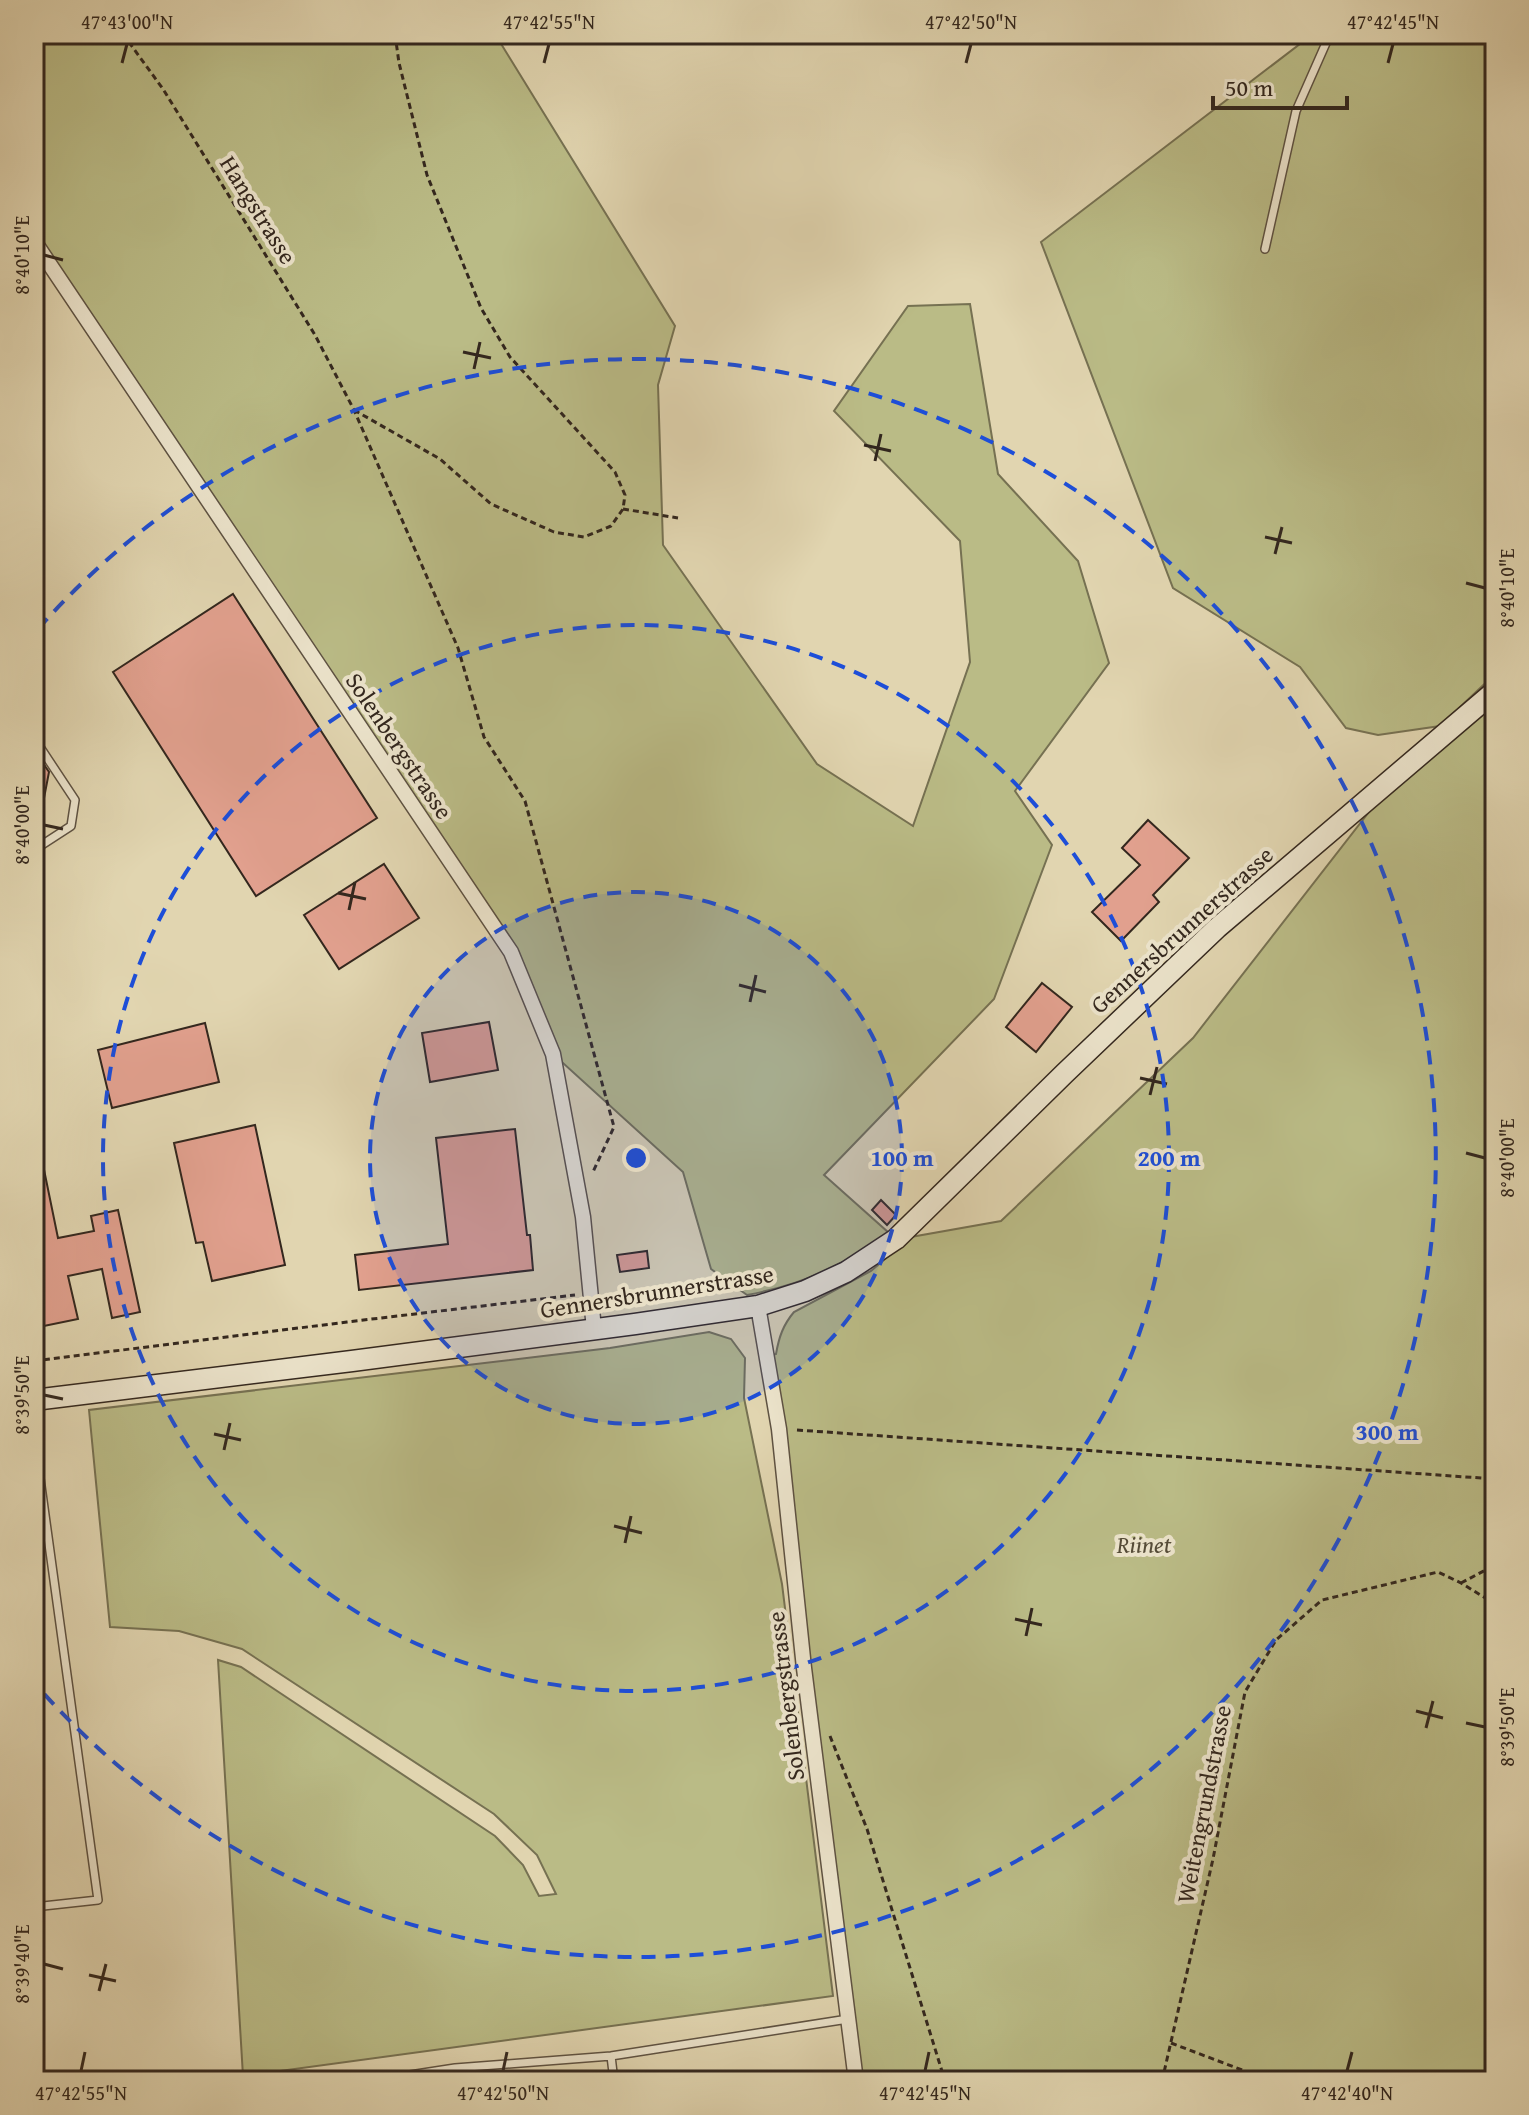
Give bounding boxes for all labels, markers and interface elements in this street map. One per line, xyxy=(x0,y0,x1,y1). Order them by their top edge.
text: 47°43'00"N xyxy=(81,7,173,36)
text: 47°42'55"N xyxy=(503,7,595,36)
text: 47°42'50"N xyxy=(925,7,1017,36)
text: 47°42'45"N xyxy=(1347,7,1439,36)
scale bar xyxy=(1213,60,1347,110)
text: 50 m xyxy=(1225,70,1273,105)
street label: Hangstrasse xyxy=(211,149,306,271)
text: 8°40'10"E xyxy=(7,215,36,295)
text: 8°40'10"E xyxy=(1492,548,1521,628)
street label: Solenbergstrasse xyxy=(337,665,462,826)
text: 8°40'00"E xyxy=(7,785,36,865)
street label: Gennersbrunnerstrasse xyxy=(1082,838,1281,1022)
text: 8°40'00"E xyxy=(1492,1118,1521,1198)
text: 100 m xyxy=(870,1140,934,1175)
text: 200 m xyxy=(1137,1140,1201,1175)
centre of rings xyxy=(622,1144,650,1172)
street label: Gennersbrunnerstrasse xyxy=(538,1256,776,1327)
text: 8°39'50"E xyxy=(7,1355,36,1435)
text: 300 m xyxy=(1355,1414,1419,1449)
park label: Riinet xyxy=(1116,1527,1172,1562)
street label: Solenbergstrasse xyxy=(758,1609,813,1783)
text: 8°39'50"E xyxy=(1492,1687,1521,1767)
street label: Weitengrundstrasse xyxy=(1167,1702,1240,1906)
text: 8°39'40"E xyxy=(7,1924,36,2004)
text: 47°42'55"N xyxy=(35,2078,127,2107)
text: 47°42'50"N xyxy=(457,2078,549,2107)
text: 47°42'45"N xyxy=(879,2078,971,2107)
text: 47°42'40"N xyxy=(1301,2078,1393,2107)

